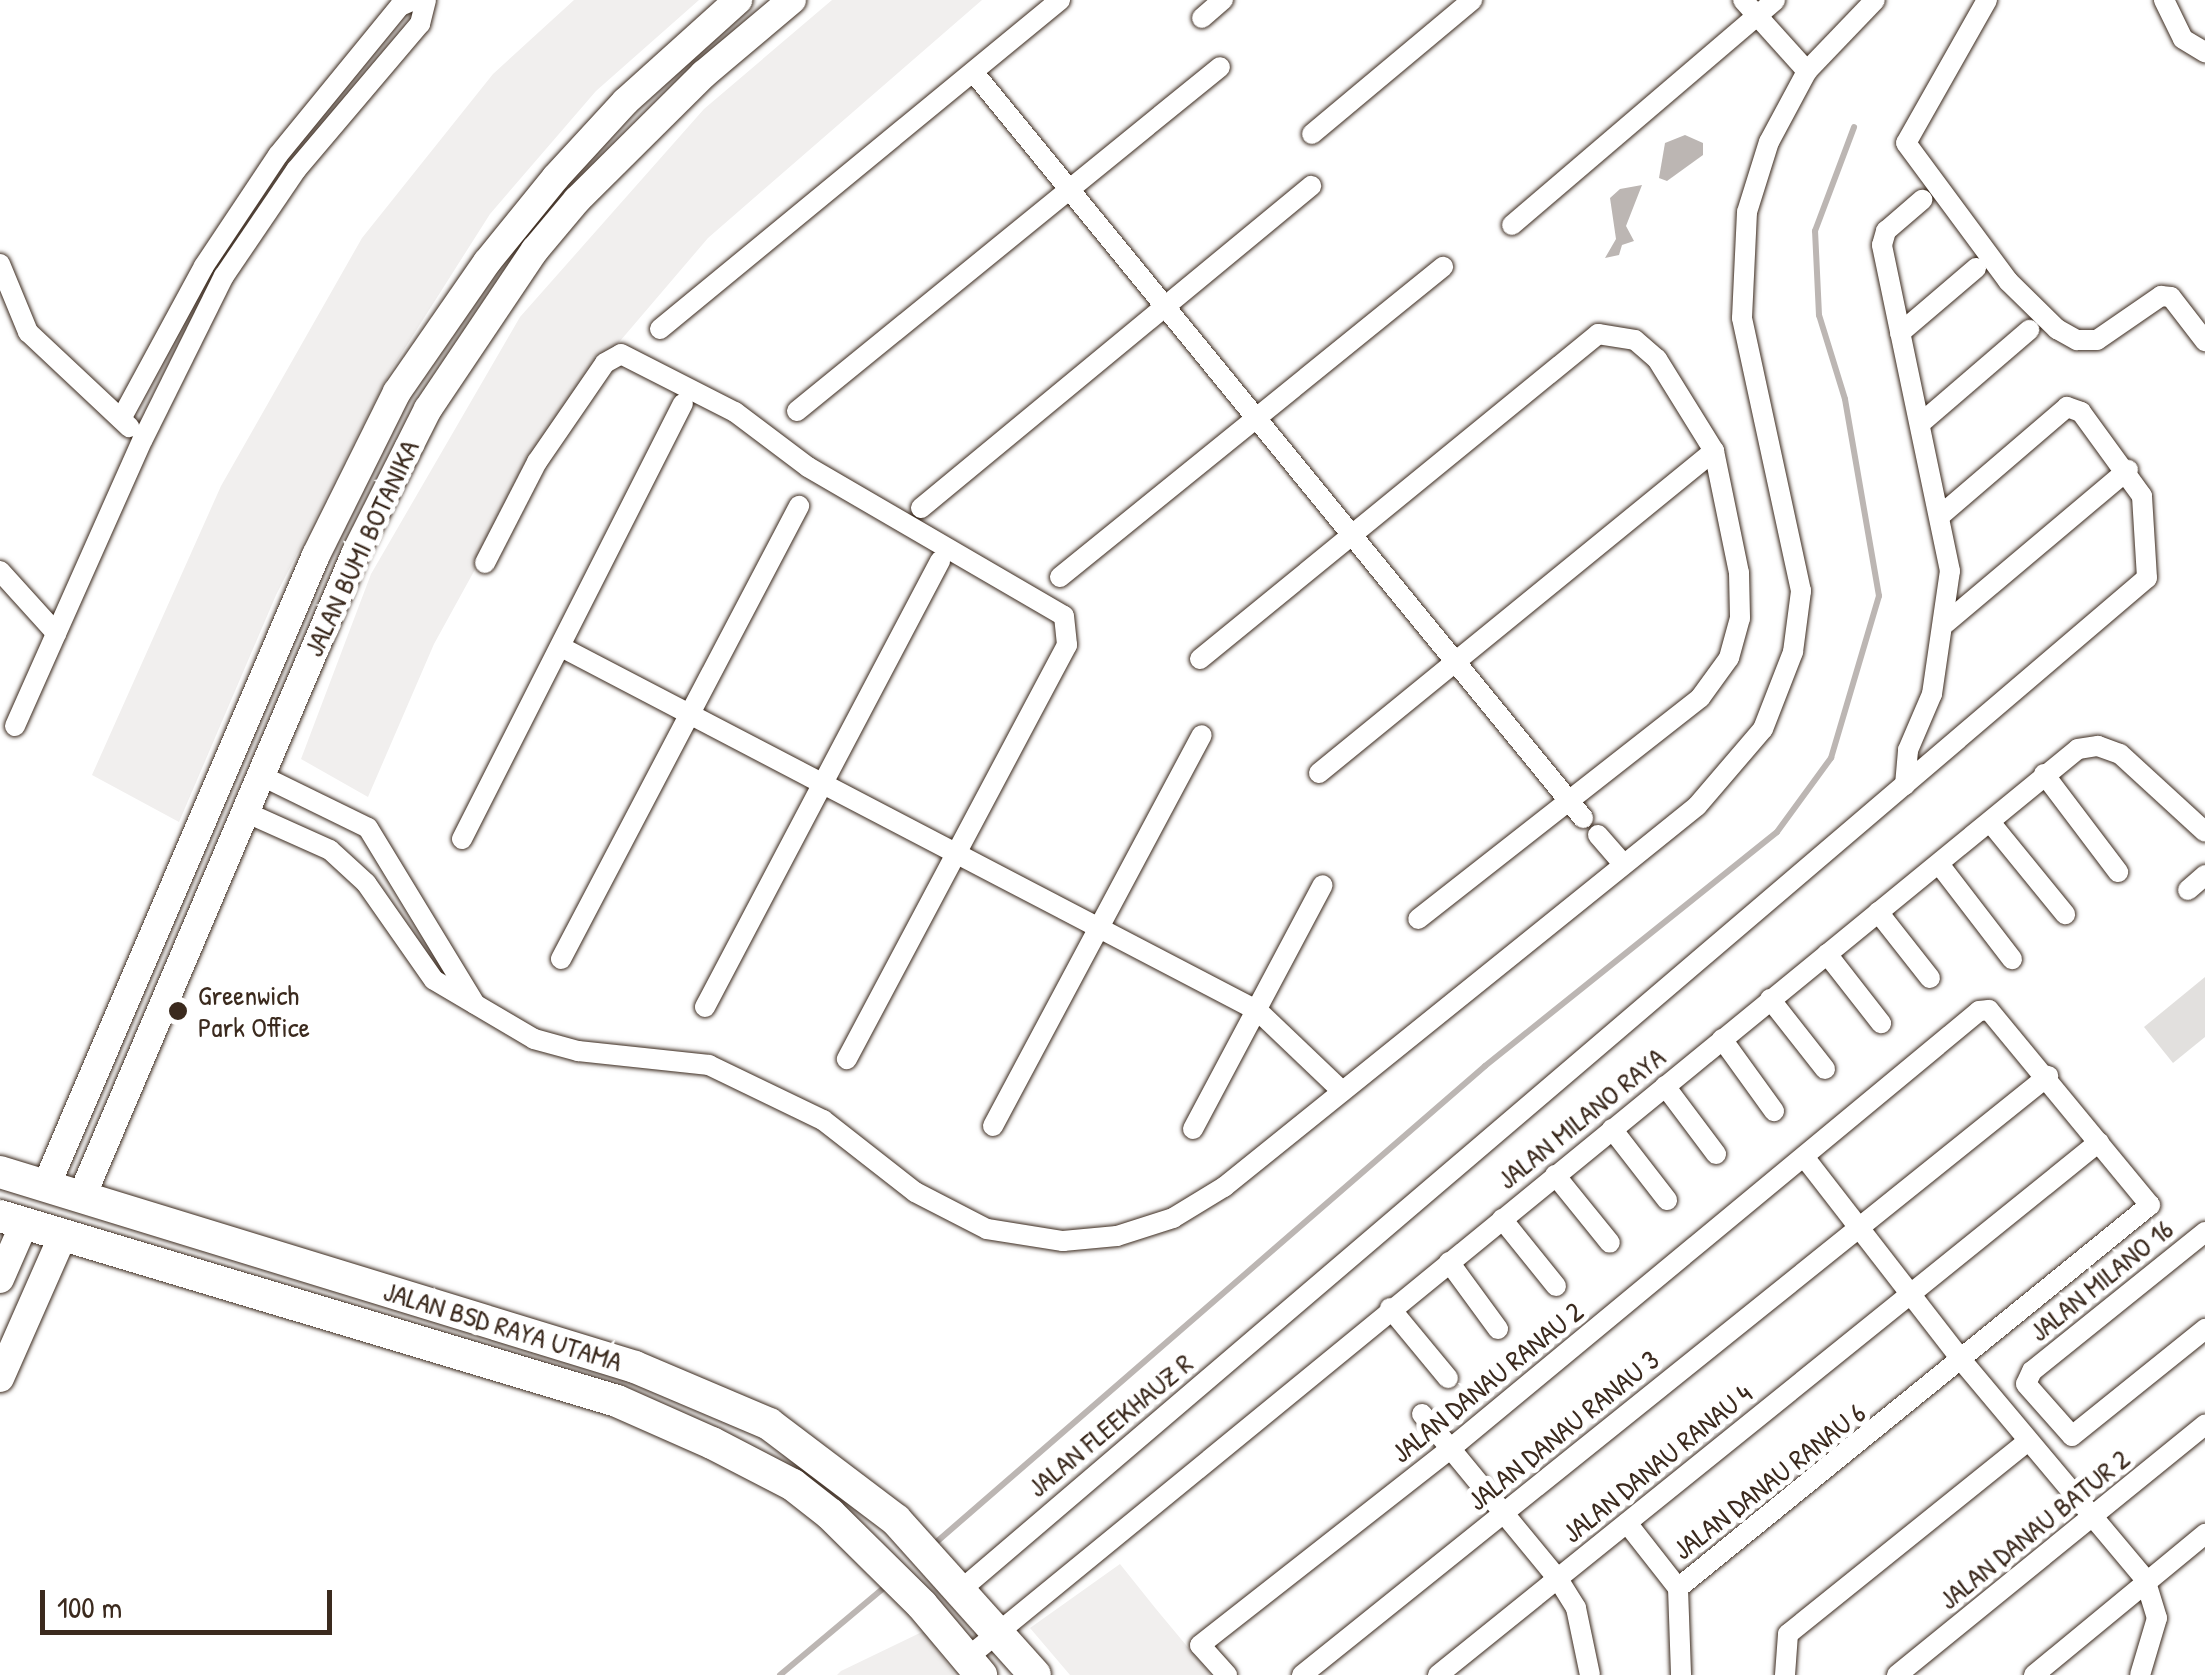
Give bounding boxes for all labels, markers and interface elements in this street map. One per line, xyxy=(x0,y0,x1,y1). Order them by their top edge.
street label: JALAN BUMI BOTANIKA xyxy=(296,434,426,662)
place label: Greenwich Park Office xyxy=(198,978,310,1044)
marker: Greenwich Park Office xyxy=(167,1000,189,1022)
street label: JALAN MILANO RAYA xyxy=(1490,1040,1672,1196)
street label: JALAN MILANO 16 xyxy=(2022,1212,2180,1348)
street label: JALAN BSD RAYA UTAMA xyxy=(380,1274,626,1378)
street label: JALAN DANAU RANAU 2 xyxy=(1384,1294,1590,1470)
street label: JALAN DANAU RANAU 3 xyxy=(1461,1343,1665,1517)
street label: JALAN FLEEKHAUZ R xyxy=(1021,1346,1199,1504)
street label: JALAN DANAU RANAU 4 xyxy=(1555,1376,1759,1550)
street label: JALAN DANAU RANAU 6 xyxy=(1666,1395,1872,1567)
street label: JALAN DANAU BATUR 2 xyxy=(1932,1442,2136,1616)
scale bar xyxy=(45,1570,338,1632)
text: 100 m xyxy=(57,1587,122,1627)

